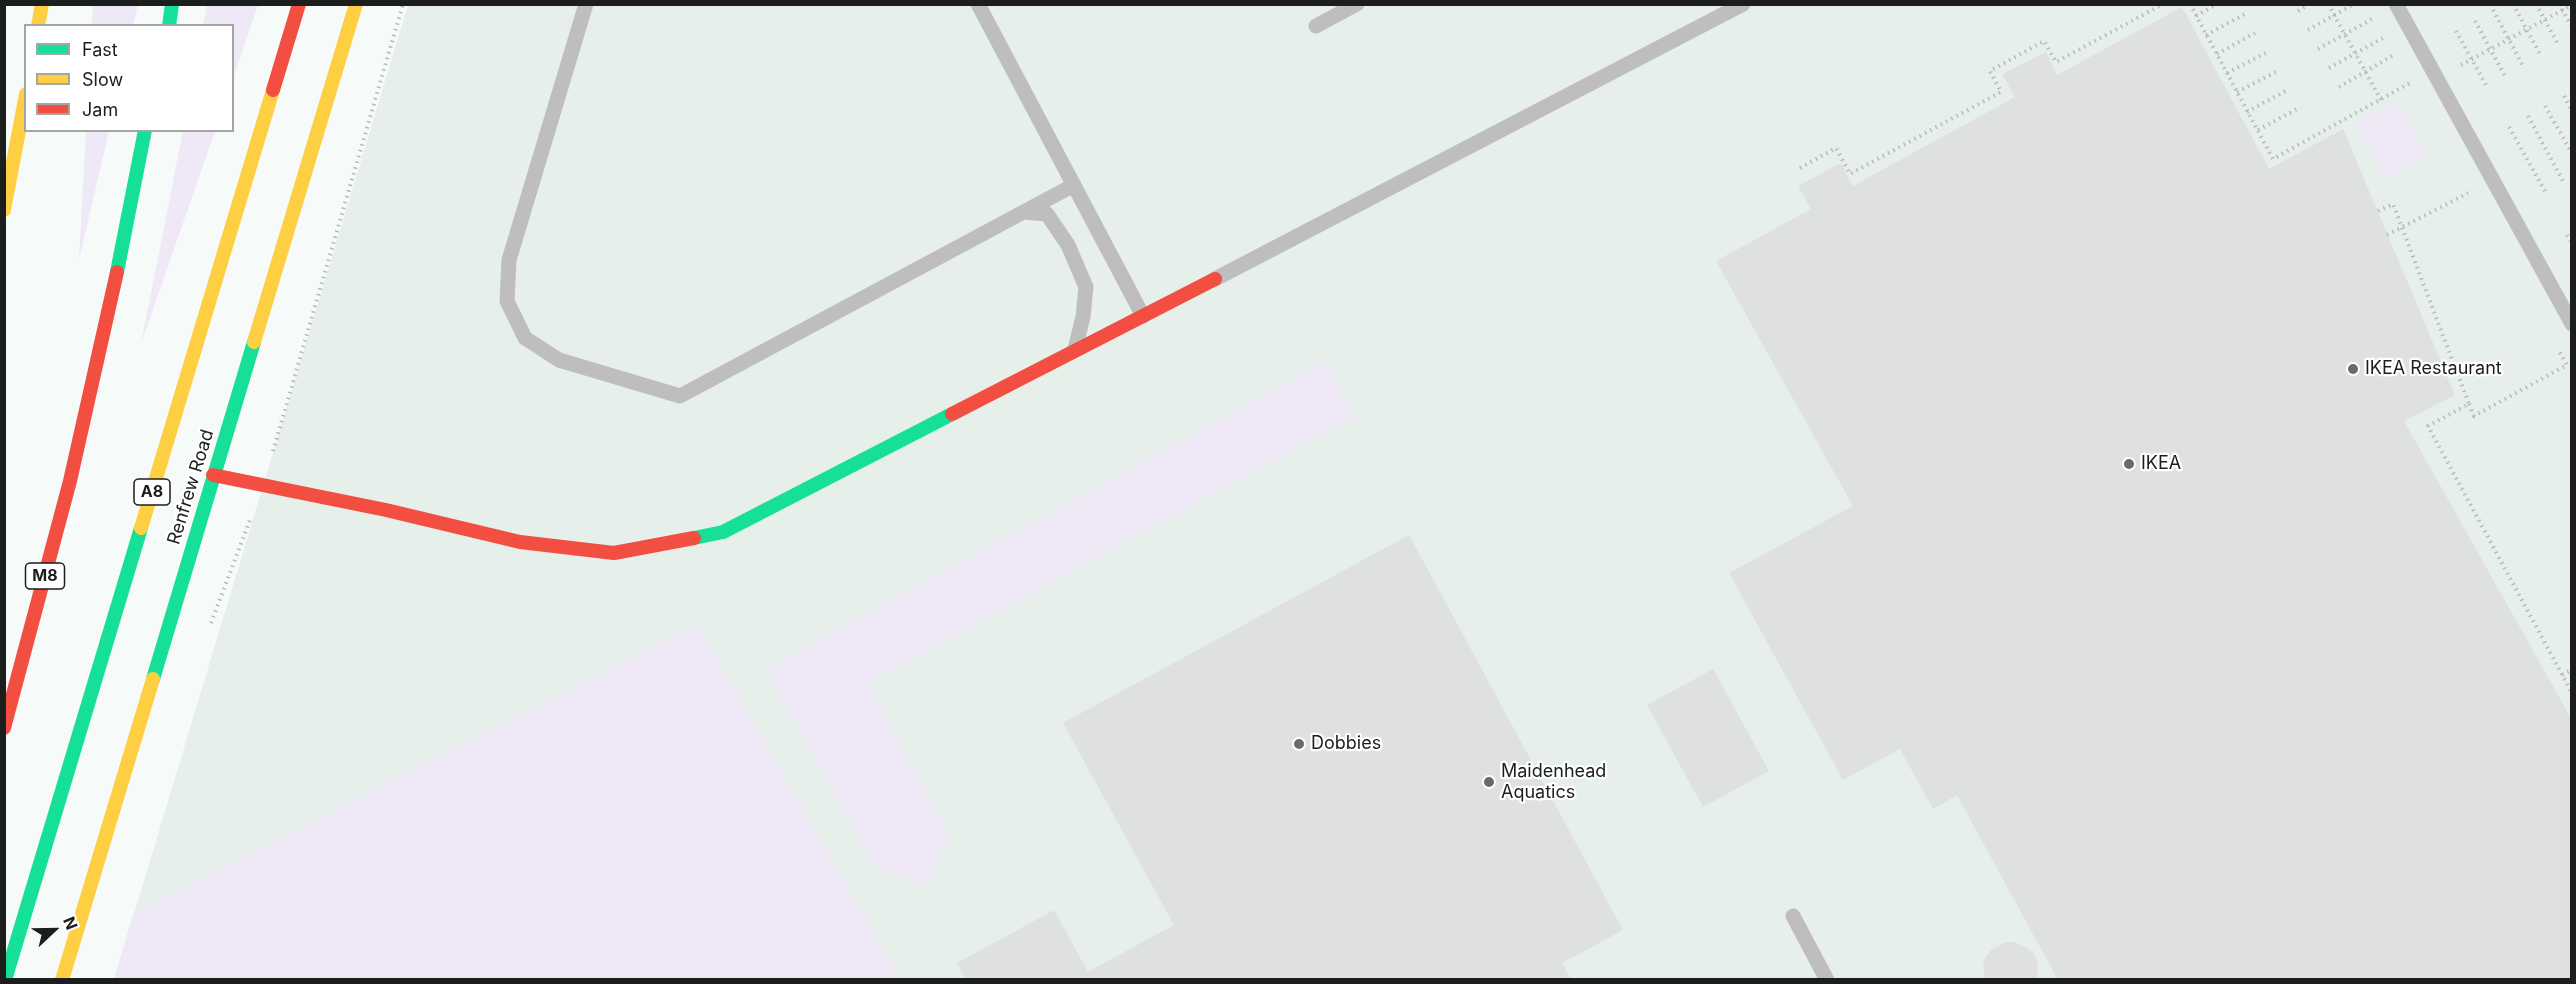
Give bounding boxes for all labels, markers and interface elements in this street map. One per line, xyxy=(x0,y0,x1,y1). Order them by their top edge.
legend xyxy=(24,24,234,132)
text: Fast xyxy=(82,39,118,60)
text: Slow xyxy=(82,69,123,90)
text: Jam xyxy=(82,99,118,120)
place label: IKEA Restaurant xyxy=(2365,358,2502,380)
marker: IKEA Restaurant xyxy=(2346,362,2360,376)
street label: Renfrew Road xyxy=(163,427,219,547)
place label: IKEA xyxy=(2141,453,2181,475)
marker: IKEA xyxy=(2122,457,2136,471)
road number: A8 xyxy=(134,479,170,505)
road number: M8 xyxy=(26,563,64,589)
place label: Dobbies xyxy=(1311,733,1381,755)
marker: Dobbies xyxy=(1292,737,1306,751)
place label: Maidenhead Aquatics xyxy=(1501,761,1606,804)
marker: Maidenhead Aquatics xyxy=(1482,775,1496,789)
north arrow xyxy=(24,900,84,960)
text: N xyxy=(59,914,82,933)

